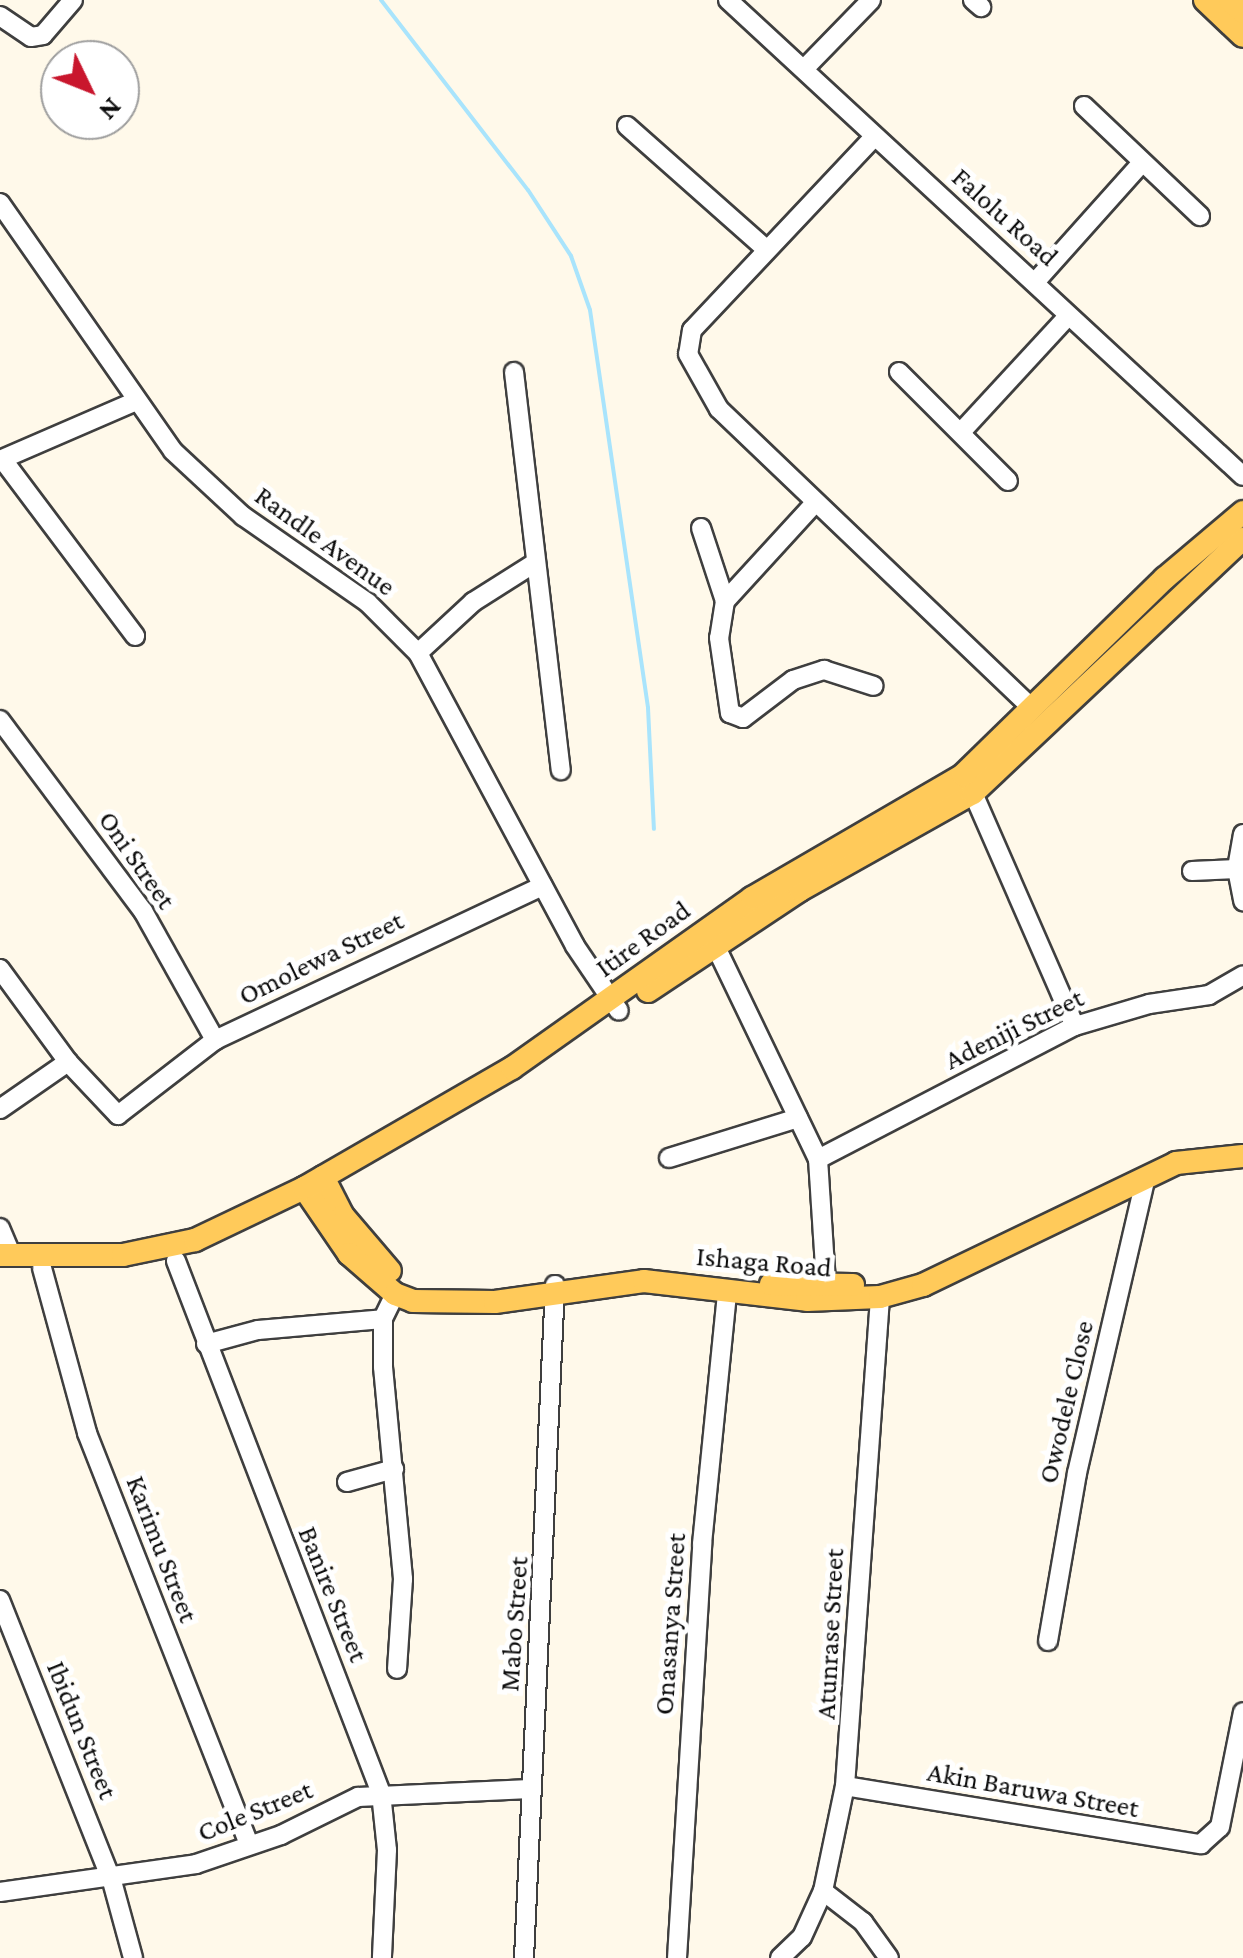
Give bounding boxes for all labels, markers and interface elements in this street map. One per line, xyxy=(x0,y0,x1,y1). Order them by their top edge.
north arrow xyxy=(40,40,140,140)
text: N xyxy=(93,92,129,127)
street label: Falolu Road xyxy=(945,160,1065,274)
street label: Randle Avenue xyxy=(248,479,402,603)
street label: Oni Street xyxy=(91,805,183,915)
street label: Itire Road xyxy=(589,893,697,985)
street label: Omolewa Street xyxy=(233,904,409,1012)
street label: Adeniji Street xyxy=(939,981,1089,1077)
street label: Ishaga Road xyxy=(695,1239,833,1285)
street label: Owodele Close xyxy=(1031,1317,1101,1487)
street label: Karimu Street xyxy=(119,1471,205,1627)
street label: Banire Street xyxy=(291,1521,375,1667)
street label: Onasanya Street xyxy=(647,1532,693,1716)
street label: Atunrase Street xyxy=(809,1548,851,1720)
street label: Mabo Street xyxy=(493,1555,535,1693)
street label: Ibidun Street xyxy=(39,1656,125,1804)
street label: Akin Baruwa Street xyxy=(925,1755,1141,1825)
street label: Cole Street xyxy=(193,1773,317,1849)

